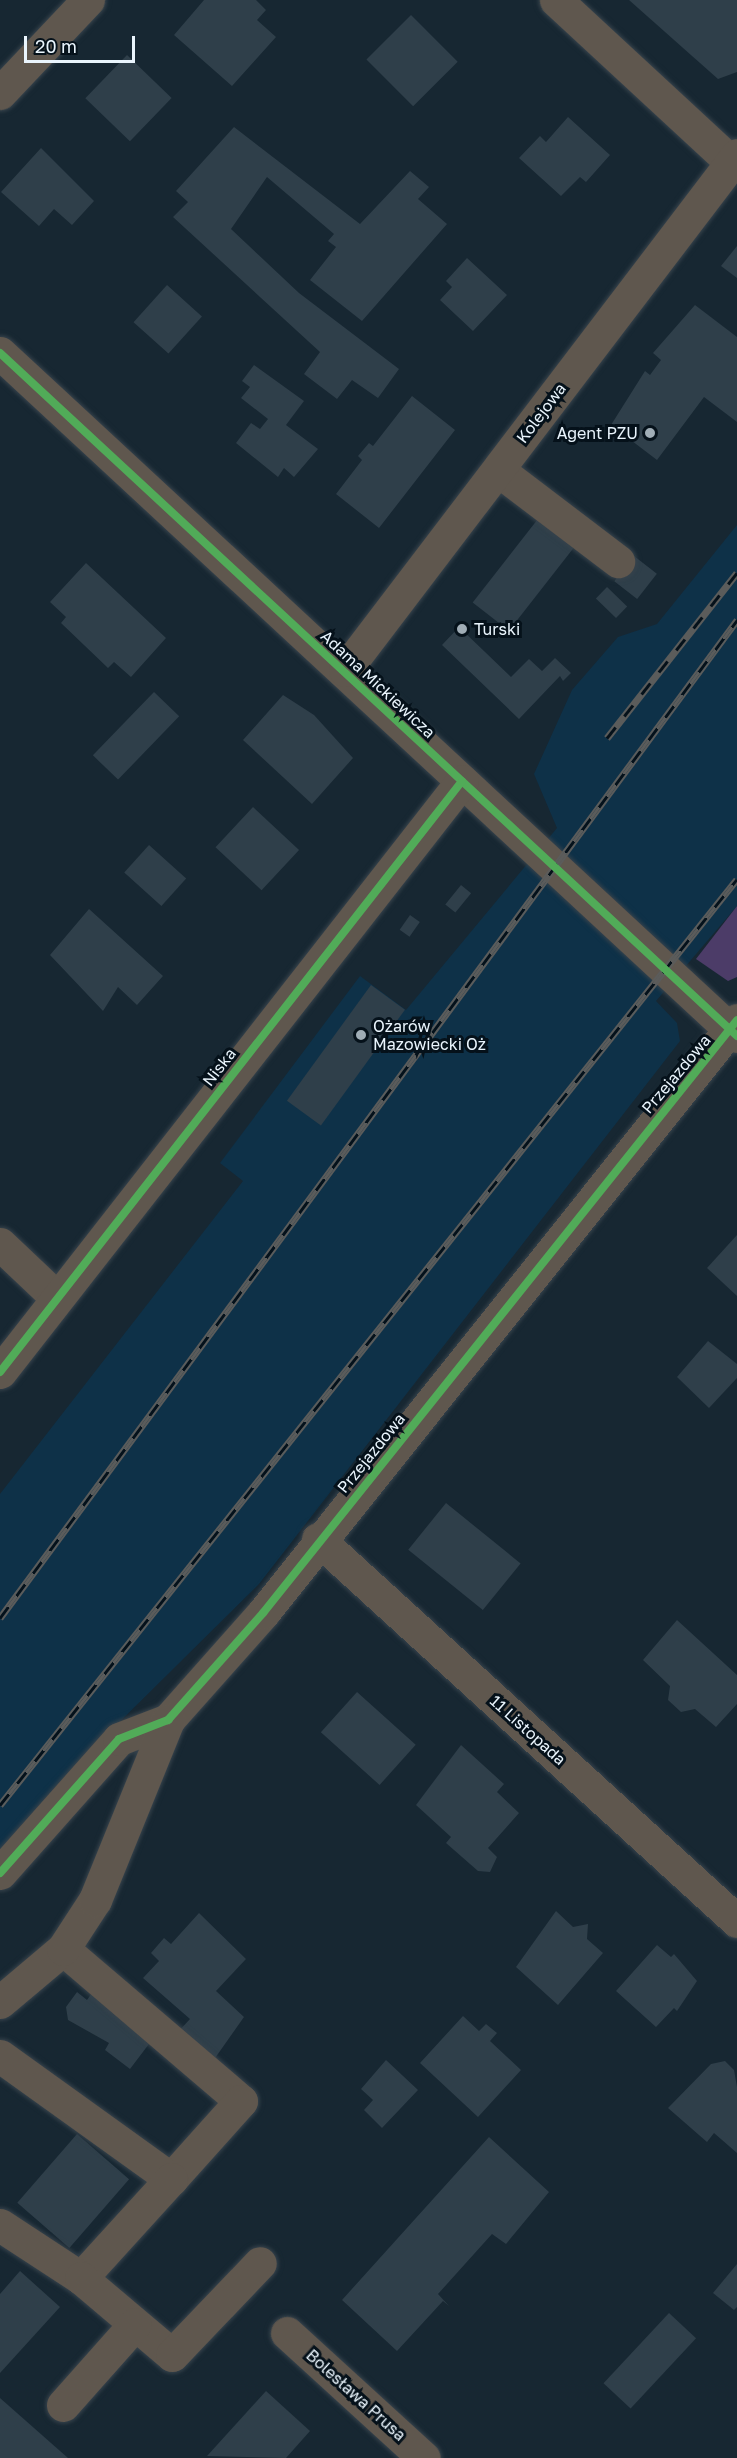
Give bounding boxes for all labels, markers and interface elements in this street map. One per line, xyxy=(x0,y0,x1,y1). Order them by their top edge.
scale bar xyxy=(27,24,138,62)
text: 20 m xyxy=(35,35,77,57)
street label: Kolejowa xyxy=(512,379,570,447)
place label: Agent PZU xyxy=(557,423,638,443)
marker: Agent PZU xyxy=(643,426,657,440)
place label: Turski xyxy=(474,619,520,639)
marker: Turski xyxy=(455,622,469,636)
street label: Adama Mickiewicza xyxy=(317,626,439,742)
place label: Ożarów Mazowiecki Oż xyxy=(373,1016,486,1054)
marker: Ożarów Mazowiecki Oż xyxy=(354,1028,368,1042)
street label: Przejazdowa xyxy=(638,1031,714,1117)
street label: Niska xyxy=(198,1044,240,1090)
street label: Przejazdowa xyxy=(333,1409,409,1497)
street label: 11 Listopada xyxy=(486,1691,570,1769)
street label: Bolesława Prusa xyxy=(302,2345,410,2445)

